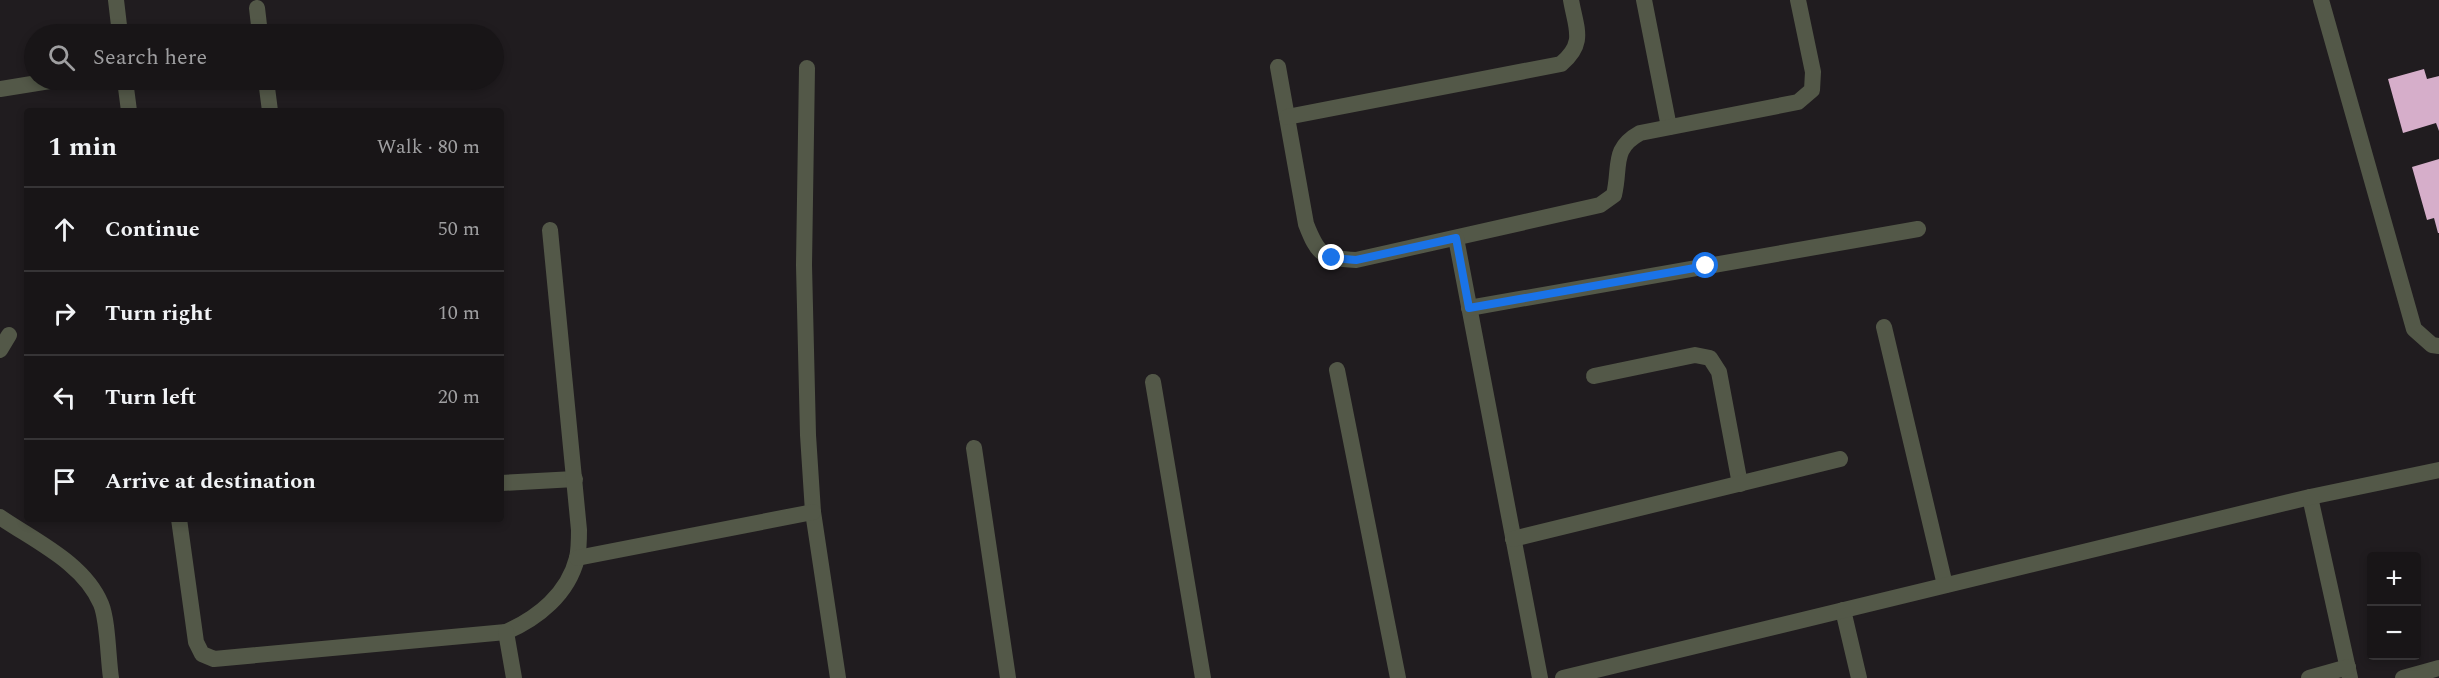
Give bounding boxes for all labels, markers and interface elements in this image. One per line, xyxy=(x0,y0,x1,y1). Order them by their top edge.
search box xyxy=(24,24,504,90)
icon: search xyxy=(45,41,78,74)
text: Search here xyxy=(93,41,207,74)
text: 1 min xyxy=(48,127,117,167)
text: Walk · 80 m xyxy=(377,132,480,162)
icon: ahead xyxy=(48,213,81,246)
text: Continue xyxy=(105,213,200,246)
text: 50 m xyxy=(438,214,480,244)
route end xyxy=(1318,244,1344,270)
route start xyxy=(1692,252,1718,278)
icon: right xyxy=(48,297,81,330)
text: Turn right xyxy=(105,297,212,330)
text: 10 m xyxy=(438,298,480,328)
icon: left xyxy=(48,381,81,414)
text: Turn left xyxy=(105,381,197,414)
text: 20 m xyxy=(438,382,480,412)
icon: arrive xyxy=(48,465,81,498)
text: Arrive at destination xyxy=(105,465,316,498)
map controls xyxy=(2367,552,2421,660)
button: + xyxy=(2367,552,2421,606)
button: − xyxy=(2367,606,2421,660)

